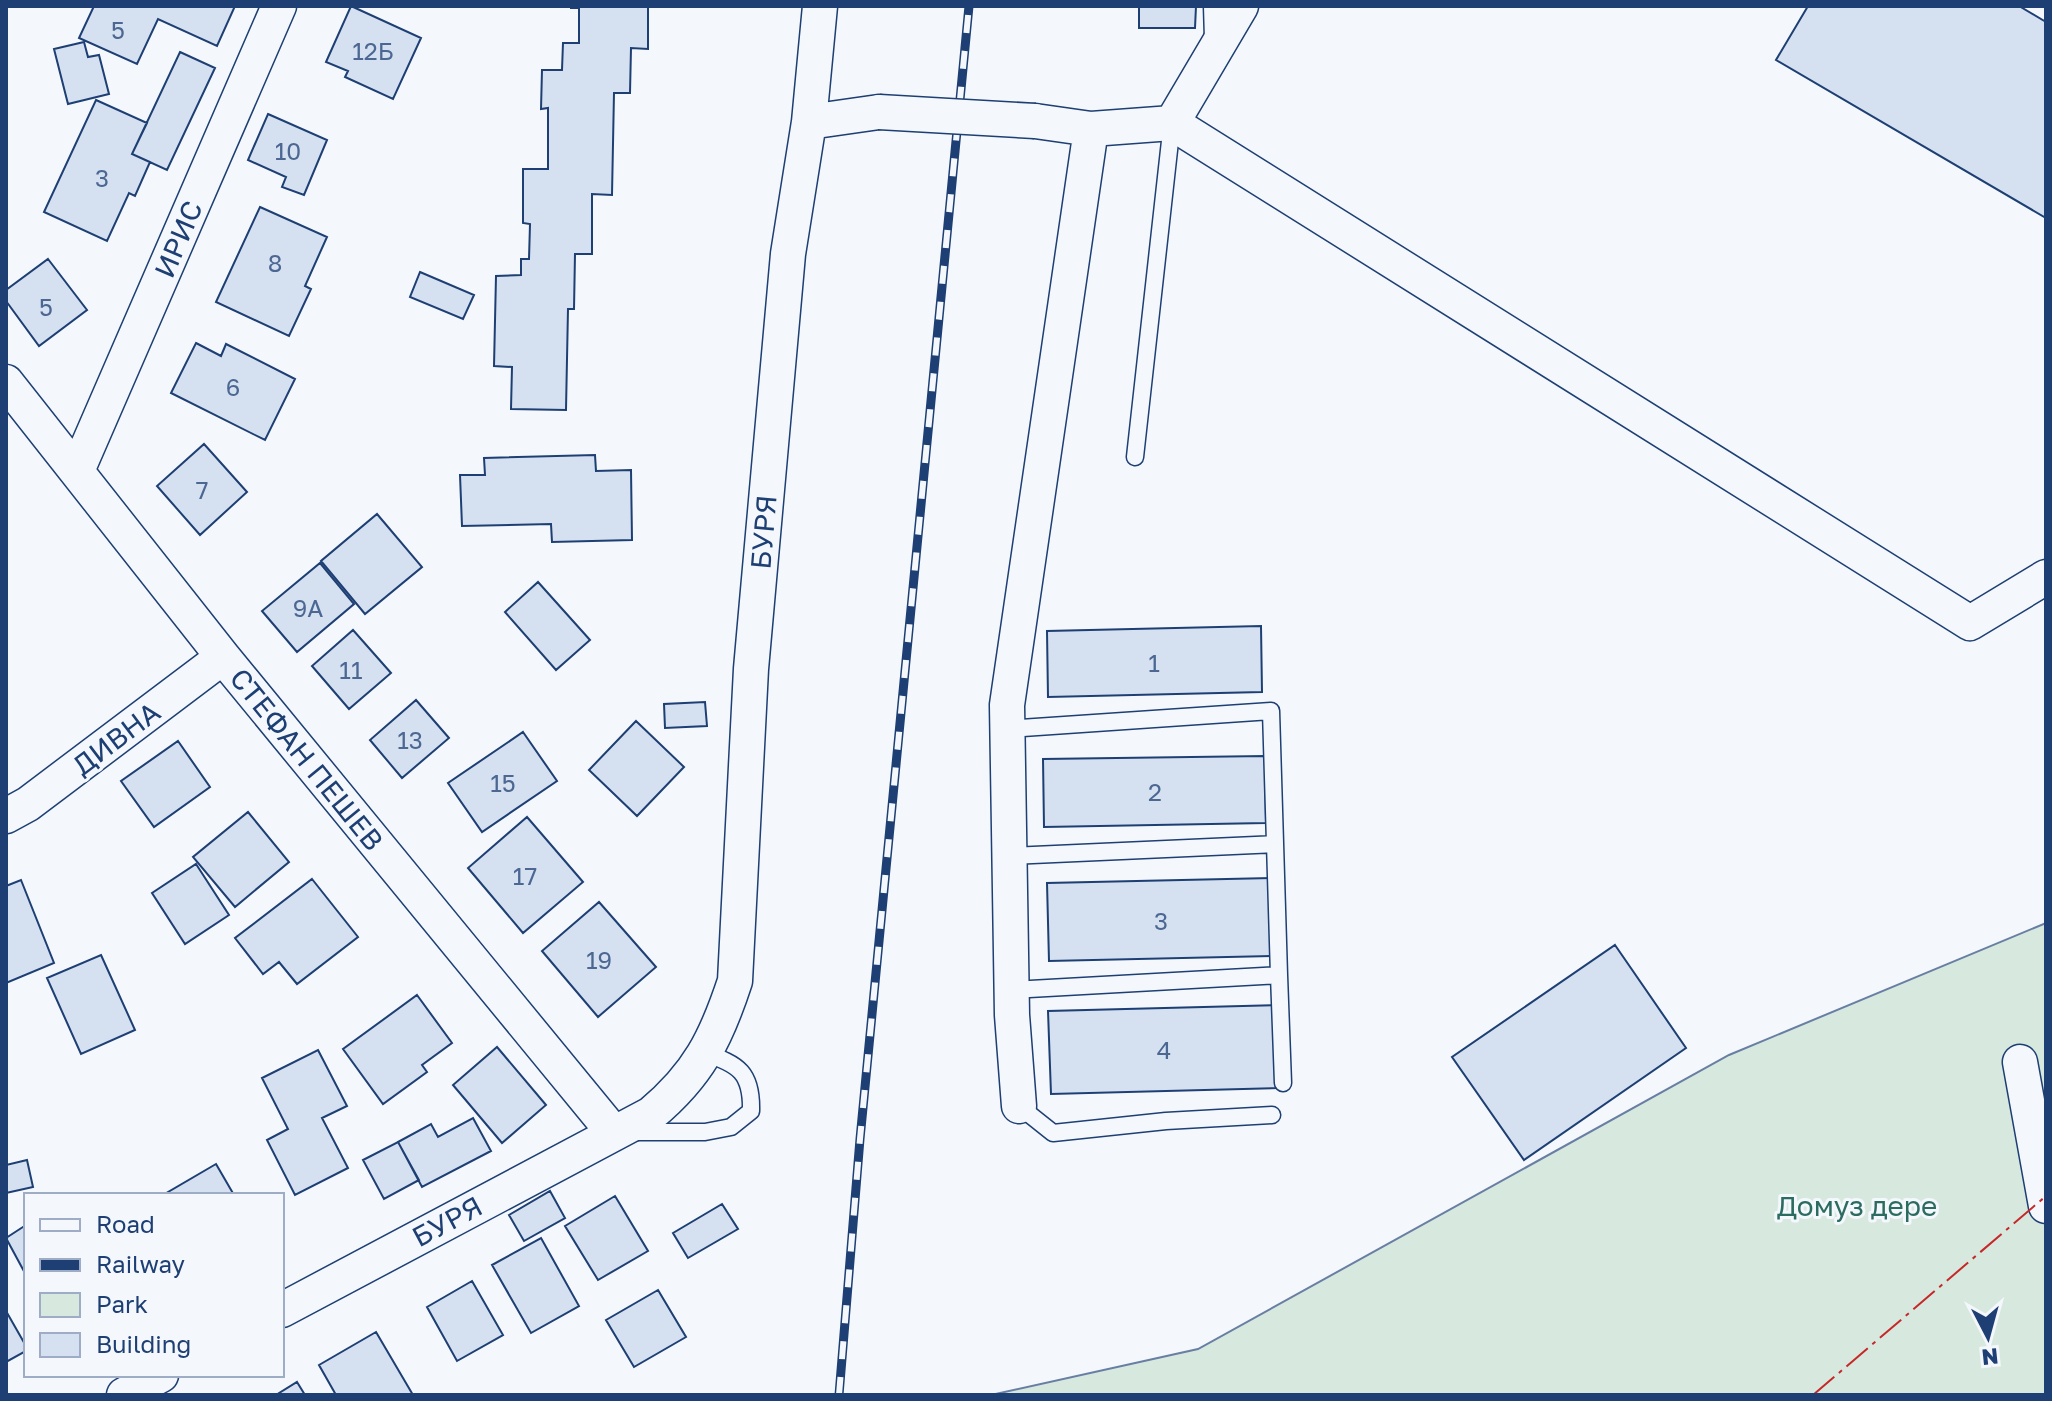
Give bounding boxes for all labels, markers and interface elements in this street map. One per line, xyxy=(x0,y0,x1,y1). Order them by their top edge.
house number: 5 xyxy=(111,15,125,44)
house number: 12Б xyxy=(352,36,394,65)
house number: 10 xyxy=(275,136,301,165)
house number: 3 xyxy=(95,163,109,192)
street label: ИРИС xyxy=(147,196,209,282)
house number: 8 xyxy=(268,248,282,277)
house number: 5 xyxy=(39,292,53,321)
house number: 6 xyxy=(226,372,240,401)
house number: 7 xyxy=(196,475,208,504)
street label: БУРЯ xyxy=(743,494,783,570)
house number: 9А xyxy=(293,593,323,622)
house number: 1 xyxy=(1148,648,1160,677)
house number: 11 xyxy=(339,655,363,684)
street label: СТЕФАН ПЕШЕВ xyxy=(224,661,390,857)
street label: ДИВНА xyxy=(66,694,166,781)
house number: 13 xyxy=(397,725,423,754)
house number: 15 xyxy=(490,768,516,797)
house number: 2 xyxy=(1148,777,1162,806)
house number: 17 xyxy=(513,861,537,890)
house number: 3 xyxy=(1154,906,1168,935)
house number: 19 xyxy=(586,945,612,974)
house number: 4 xyxy=(1157,1035,1171,1064)
street label: БУРЯ xyxy=(406,1189,488,1253)
park label: Домуз дере xyxy=(1777,1189,1937,1222)
legend xyxy=(24,1193,284,1377)
text: Road xyxy=(96,1209,155,1238)
text: Railway xyxy=(96,1249,185,1278)
text: Park xyxy=(96,1289,148,1318)
north arrow xyxy=(1948,1297,2028,1377)
text: Building xyxy=(96,1329,191,1358)
text: N xyxy=(1980,1343,2000,1372)

